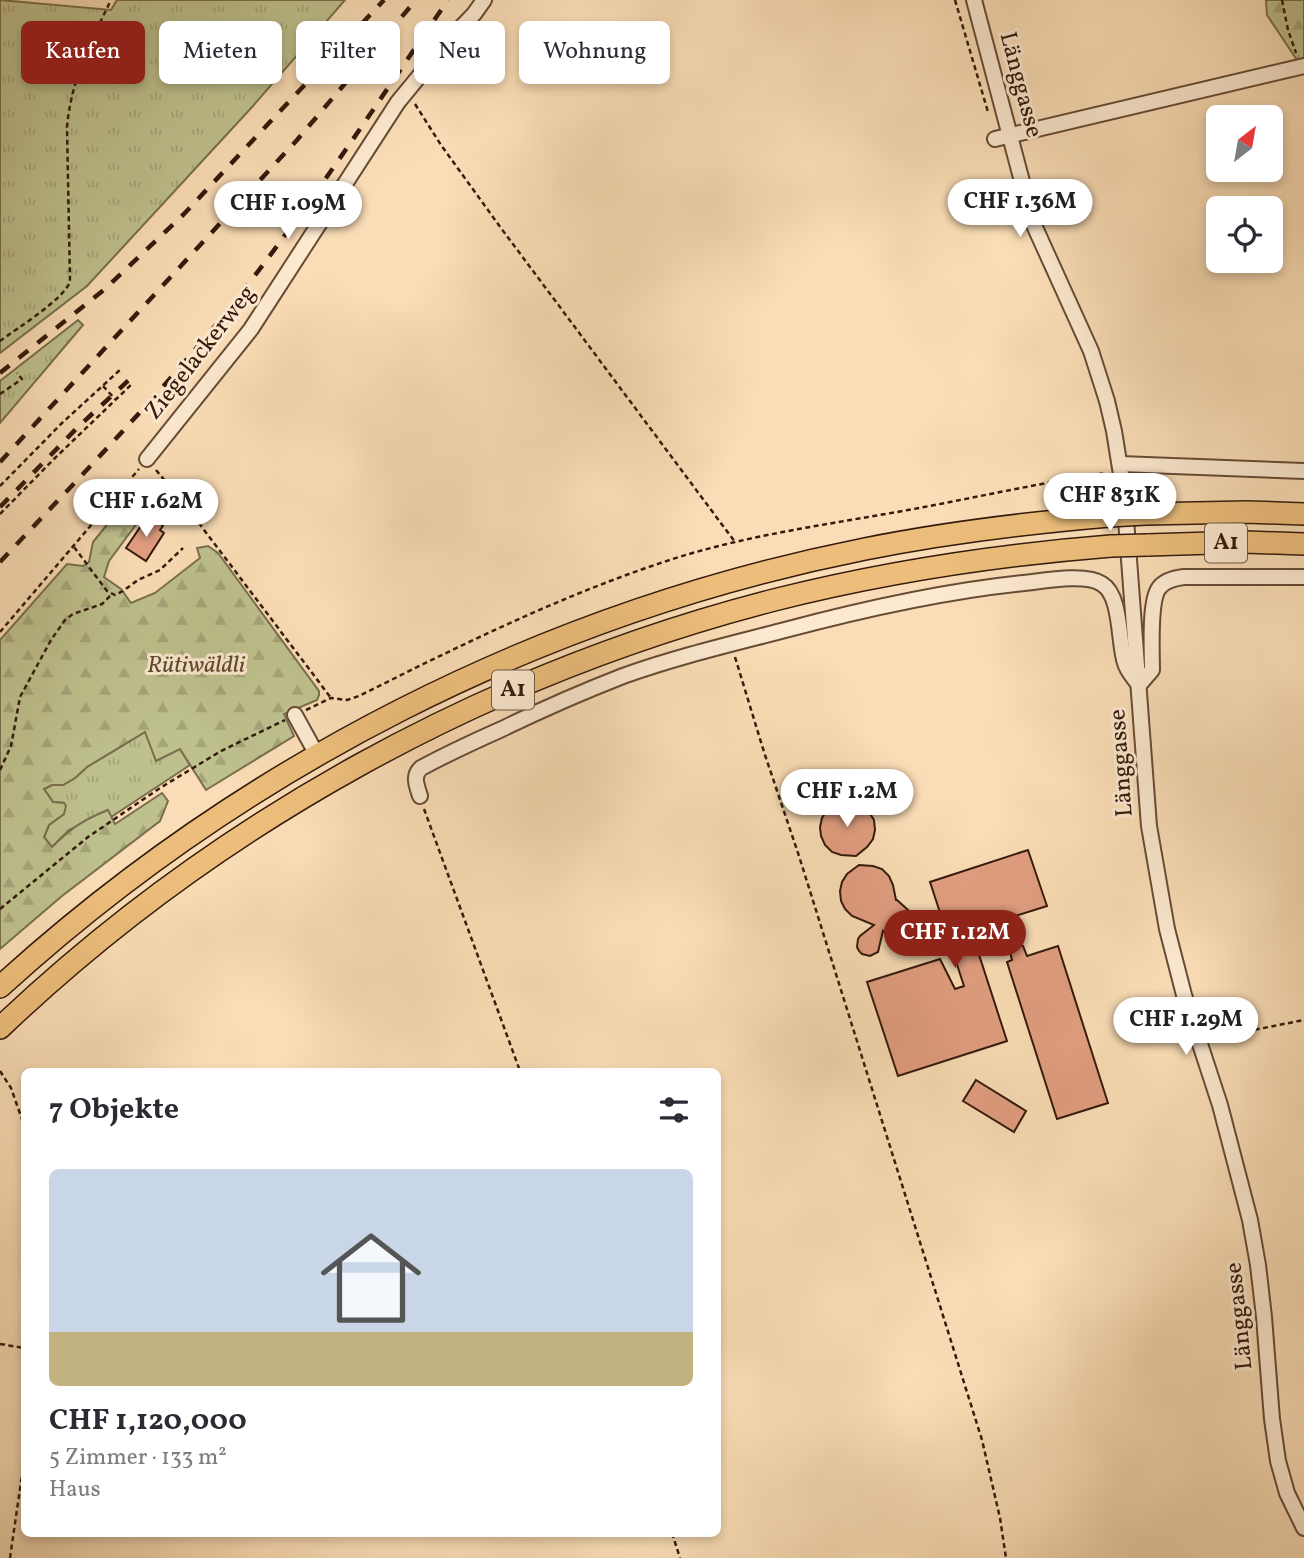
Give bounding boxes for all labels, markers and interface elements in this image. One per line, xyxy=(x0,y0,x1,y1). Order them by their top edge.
chip: Kaufen xyxy=(21,21,145,84)
chip: Mieten xyxy=(159,21,282,84)
chip: Filter xyxy=(296,21,400,84)
chip: Neu xyxy=(414,21,505,84)
chip: Wohnung xyxy=(519,21,670,84)
street label: Länggasse xyxy=(990,28,1050,142)
north arrow xyxy=(1206,105,1283,182)
map controls xyxy=(1206,105,1283,273)
pin: CHF 1.36M xyxy=(940,180,1100,239)
pin: CHF 1.09M xyxy=(208,182,368,241)
text: CHF 1.36M xyxy=(964,186,1076,218)
text: CHF 1.09M xyxy=(230,188,346,220)
button: locate xyxy=(1206,196,1283,273)
street label: Ziegelackerweg xyxy=(137,278,265,428)
pin: CHF 831K xyxy=(1038,474,1182,533)
pin: CHF 1.62M xyxy=(66,480,226,539)
text: CHF 831K xyxy=(1059,480,1161,512)
text: CHF 1.62M xyxy=(89,486,203,518)
road number: A1 xyxy=(1205,524,1247,562)
park label: Rütiwäldli xyxy=(147,649,246,683)
road number: A1 xyxy=(492,670,534,710)
street label: Länggasse xyxy=(1101,708,1143,818)
pin: CHF 1.2M xyxy=(775,770,919,829)
text: CHF 1.2M xyxy=(797,776,897,808)
pin: CHF 1.12M xyxy=(875,911,1035,970)
text: CHF 1.12M xyxy=(900,917,1010,949)
pin: CHF 1.29M xyxy=(1106,998,1266,1057)
text: CHF 1.29M xyxy=(1129,1004,1243,1036)
text: 7 Objekte xyxy=(49,1089,179,1131)
icon: filters xyxy=(655,1091,693,1129)
icon: home xyxy=(308,1215,434,1341)
street label: Länggasse xyxy=(1217,1260,1263,1372)
text: CHF 1,120,000 xyxy=(49,1400,247,1442)
text: 5 Zimmer · 133 m² xyxy=(49,1442,227,1474)
text: Haus xyxy=(49,1474,101,1506)

